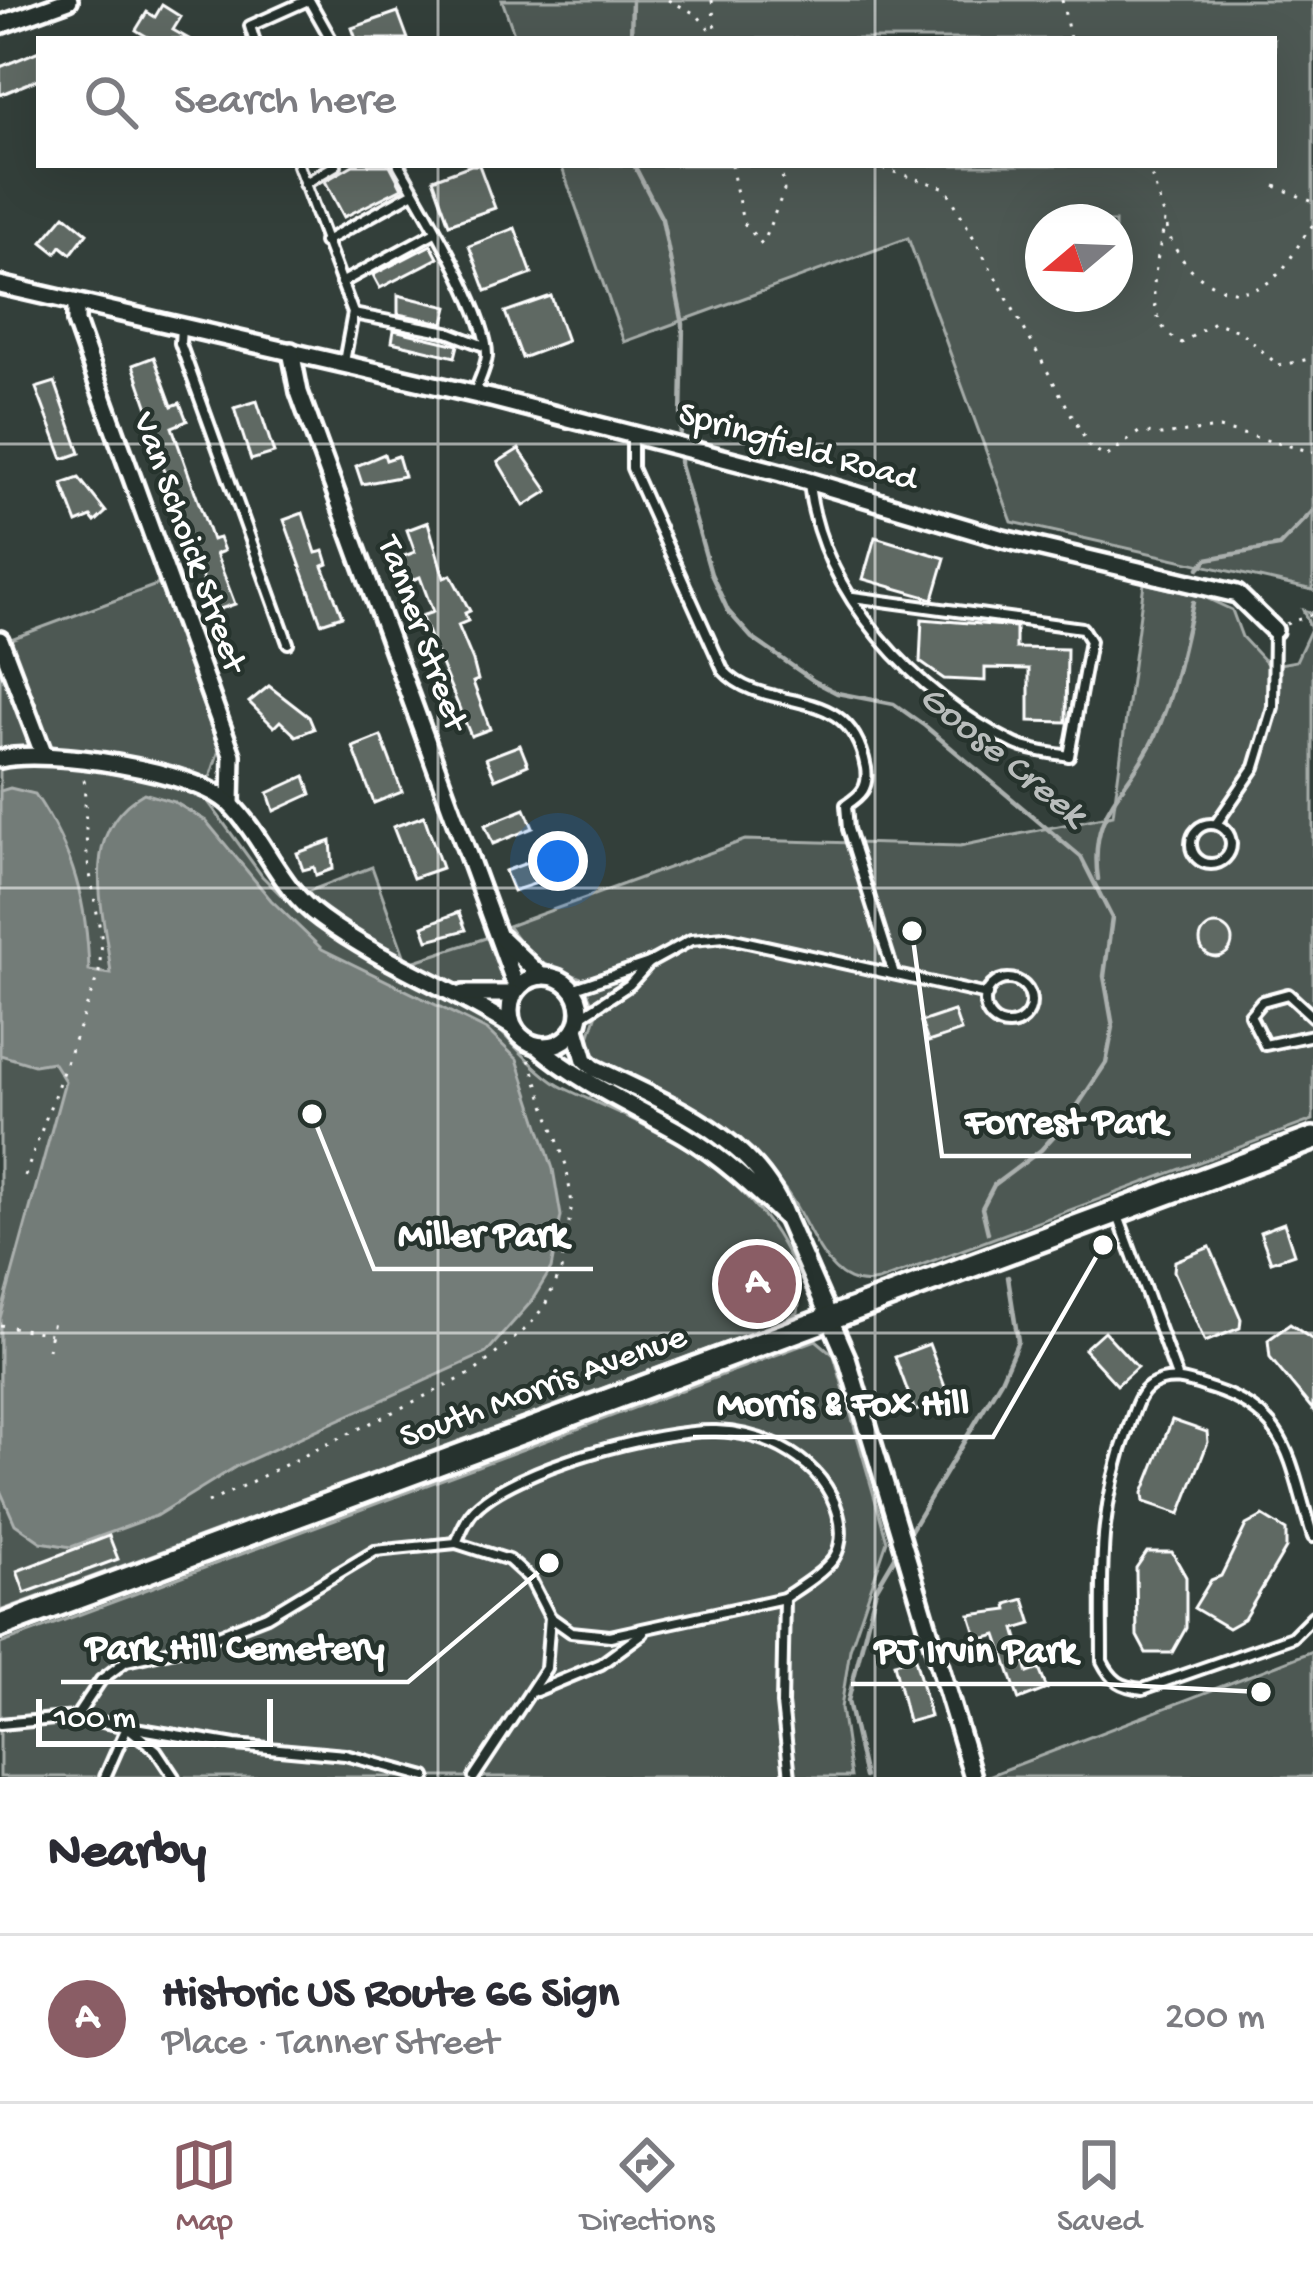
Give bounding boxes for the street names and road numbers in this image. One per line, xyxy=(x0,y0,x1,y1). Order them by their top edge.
street label: Springfield Road xyxy=(673,394,924,504)
street label: Van Schoick Street xyxy=(120,406,255,682)
street label: Tanner Street xyxy=(364,529,476,740)
street label: South Morris Avenue xyxy=(395,1317,694,1461)

